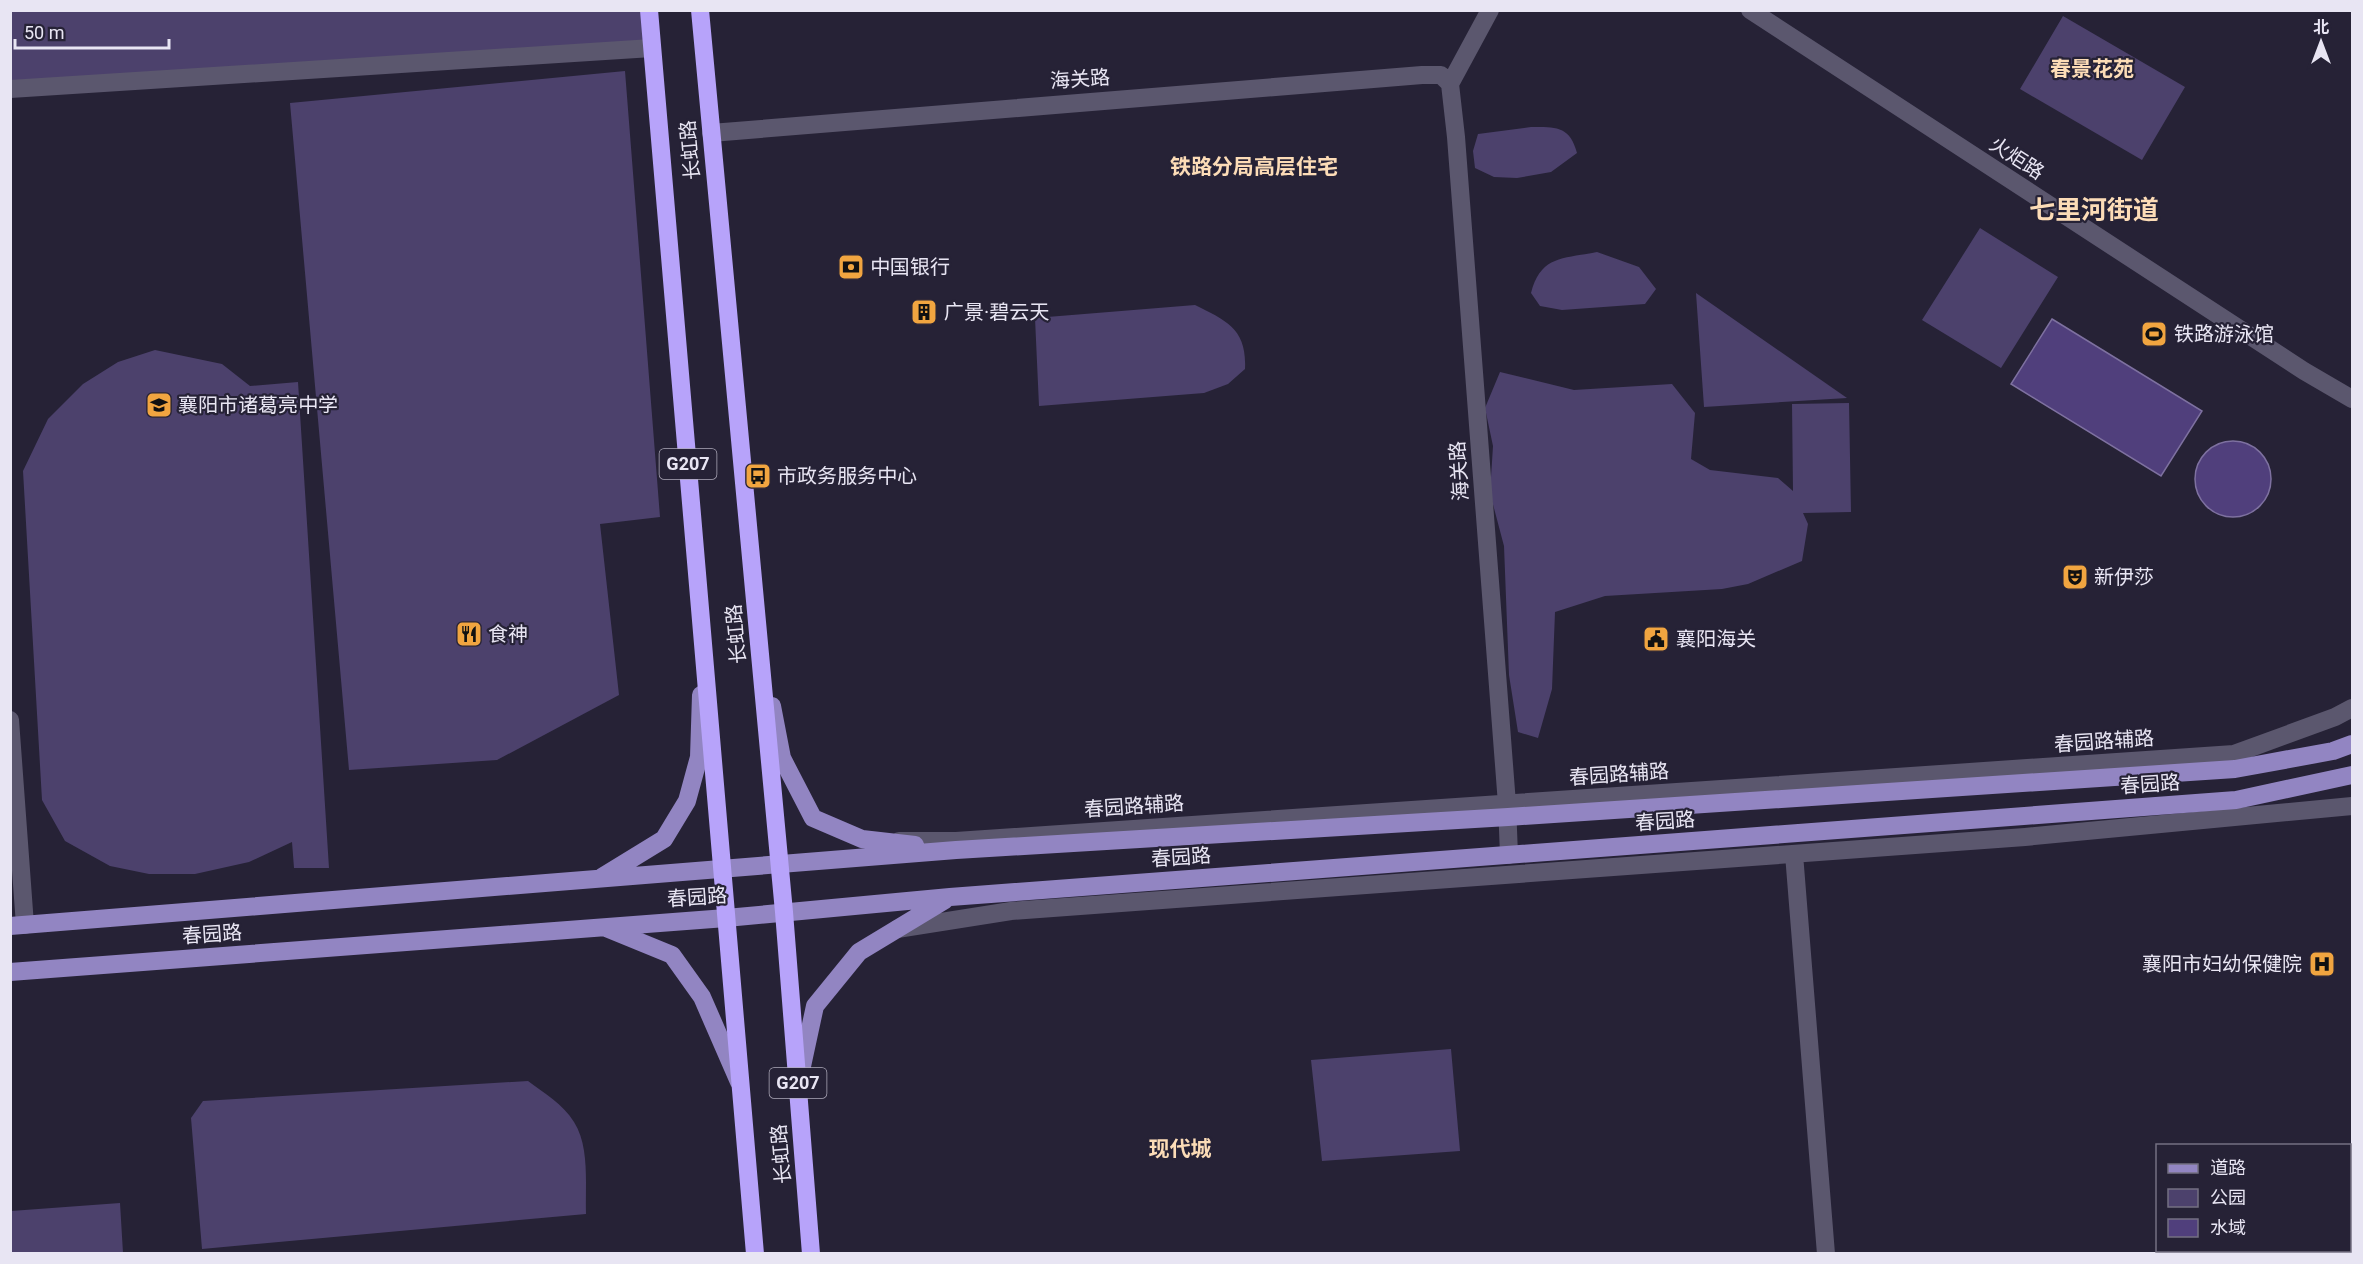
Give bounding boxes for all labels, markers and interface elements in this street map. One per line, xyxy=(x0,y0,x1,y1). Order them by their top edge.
scale bar xyxy=(15,12,170,50)
north arrow xyxy=(2291,12,2351,72)
text: 北 xyxy=(2313,18,2329,37)
text: 50 m xyxy=(24,22,64,43)
district label: 春景花苑 xyxy=(2050,57,2134,81)
street label: 海关路 xyxy=(1049,65,1111,93)
street label: 长虹路 xyxy=(675,119,705,181)
street label: 火炬路 xyxy=(1985,132,2049,184)
district label: 铁路分局高层住宅 xyxy=(1170,155,1338,179)
district label: 七里河街道 xyxy=(2029,195,2159,225)
bank icon: 中国银行 xyxy=(836,252,866,282)
place label: 中国银行 xyxy=(870,255,950,279)
building icon: 广景·碧云天 xyxy=(909,297,939,327)
place label: 广景·碧云天 xyxy=(944,300,1049,324)
sports icon: 铁路游泳馆 xyxy=(2139,319,2169,349)
place label: 铁路游泳馆 xyxy=(2174,322,2274,346)
school or university icon: 襄阳市诸葛亮中学 xyxy=(144,390,174,420)
place label: 襄阳市诸葛亮中学 xyxy=(178,393,338,417)
street label: 海关路 xyxy=(1445,440,1473,502)
road number: G207 xyxy=(660,449,716,479)
bus stop icon: 市政务服务中心 xyxy=(743,461,773,491)
place label: 市政务服务中心 xyxy=(777,464,917,488)
theatre icon: 新伊莎 xyxy=(2060,562,2090,592)
place label: 新伊莎 xyxy=(2094,565,2154,589)
street label: 长虹路 xyxy=(721,603,751,665)
restaurant icon: 食神 xyxy=(454,619,484,649)
place label: 食神 xyxy=(488,622,528,646)
public building icon: 襄阳海关 xyxy=(1641,624,1671,654)
place label: 襄阳海关 xyxy=(1676,627,1756,651)
street label: 春园路辅路 xyxy=(2053,726,2155,756)
street label: 春园路辅路 xyxy=(1568,759,1670,789)
street label: 春园路 xyxy=(2119,770,2181,798)
street label: 春园路辅路 xyxy=(1083,791,1185,821)
street label: 春园路 xyxy=(1634,807,1696,835)
street label: 春园路 xyxy=(1150,843,1212,871)
street label: 春园路 xyxy=(666,883,728,911)
street label: 春园路 xyxy=(181,920,243,948)
hospital icon: 襄阳市妇幼保健院 xyxy=(2307,949,2337,979)
place label: 襄阳市妇幼保健院 xyxy=(2142,952,2302,976)
road number: G207 xyxy=(770,1068,826,1098)
street label: 长虹路 xyxy=(766,1123,796,1185)
district label: 现代城 xyxy=(1149,1137,1212,1161)
legend xyxy=(2156,1144,2351,1252)
text: 道路 xyxy=(2210,1157,2246,1178)
text: 公园 xyxy=(2210,1187,2246,1208)
text: 水域 xyxy=(2210,1217,2246,1238)

